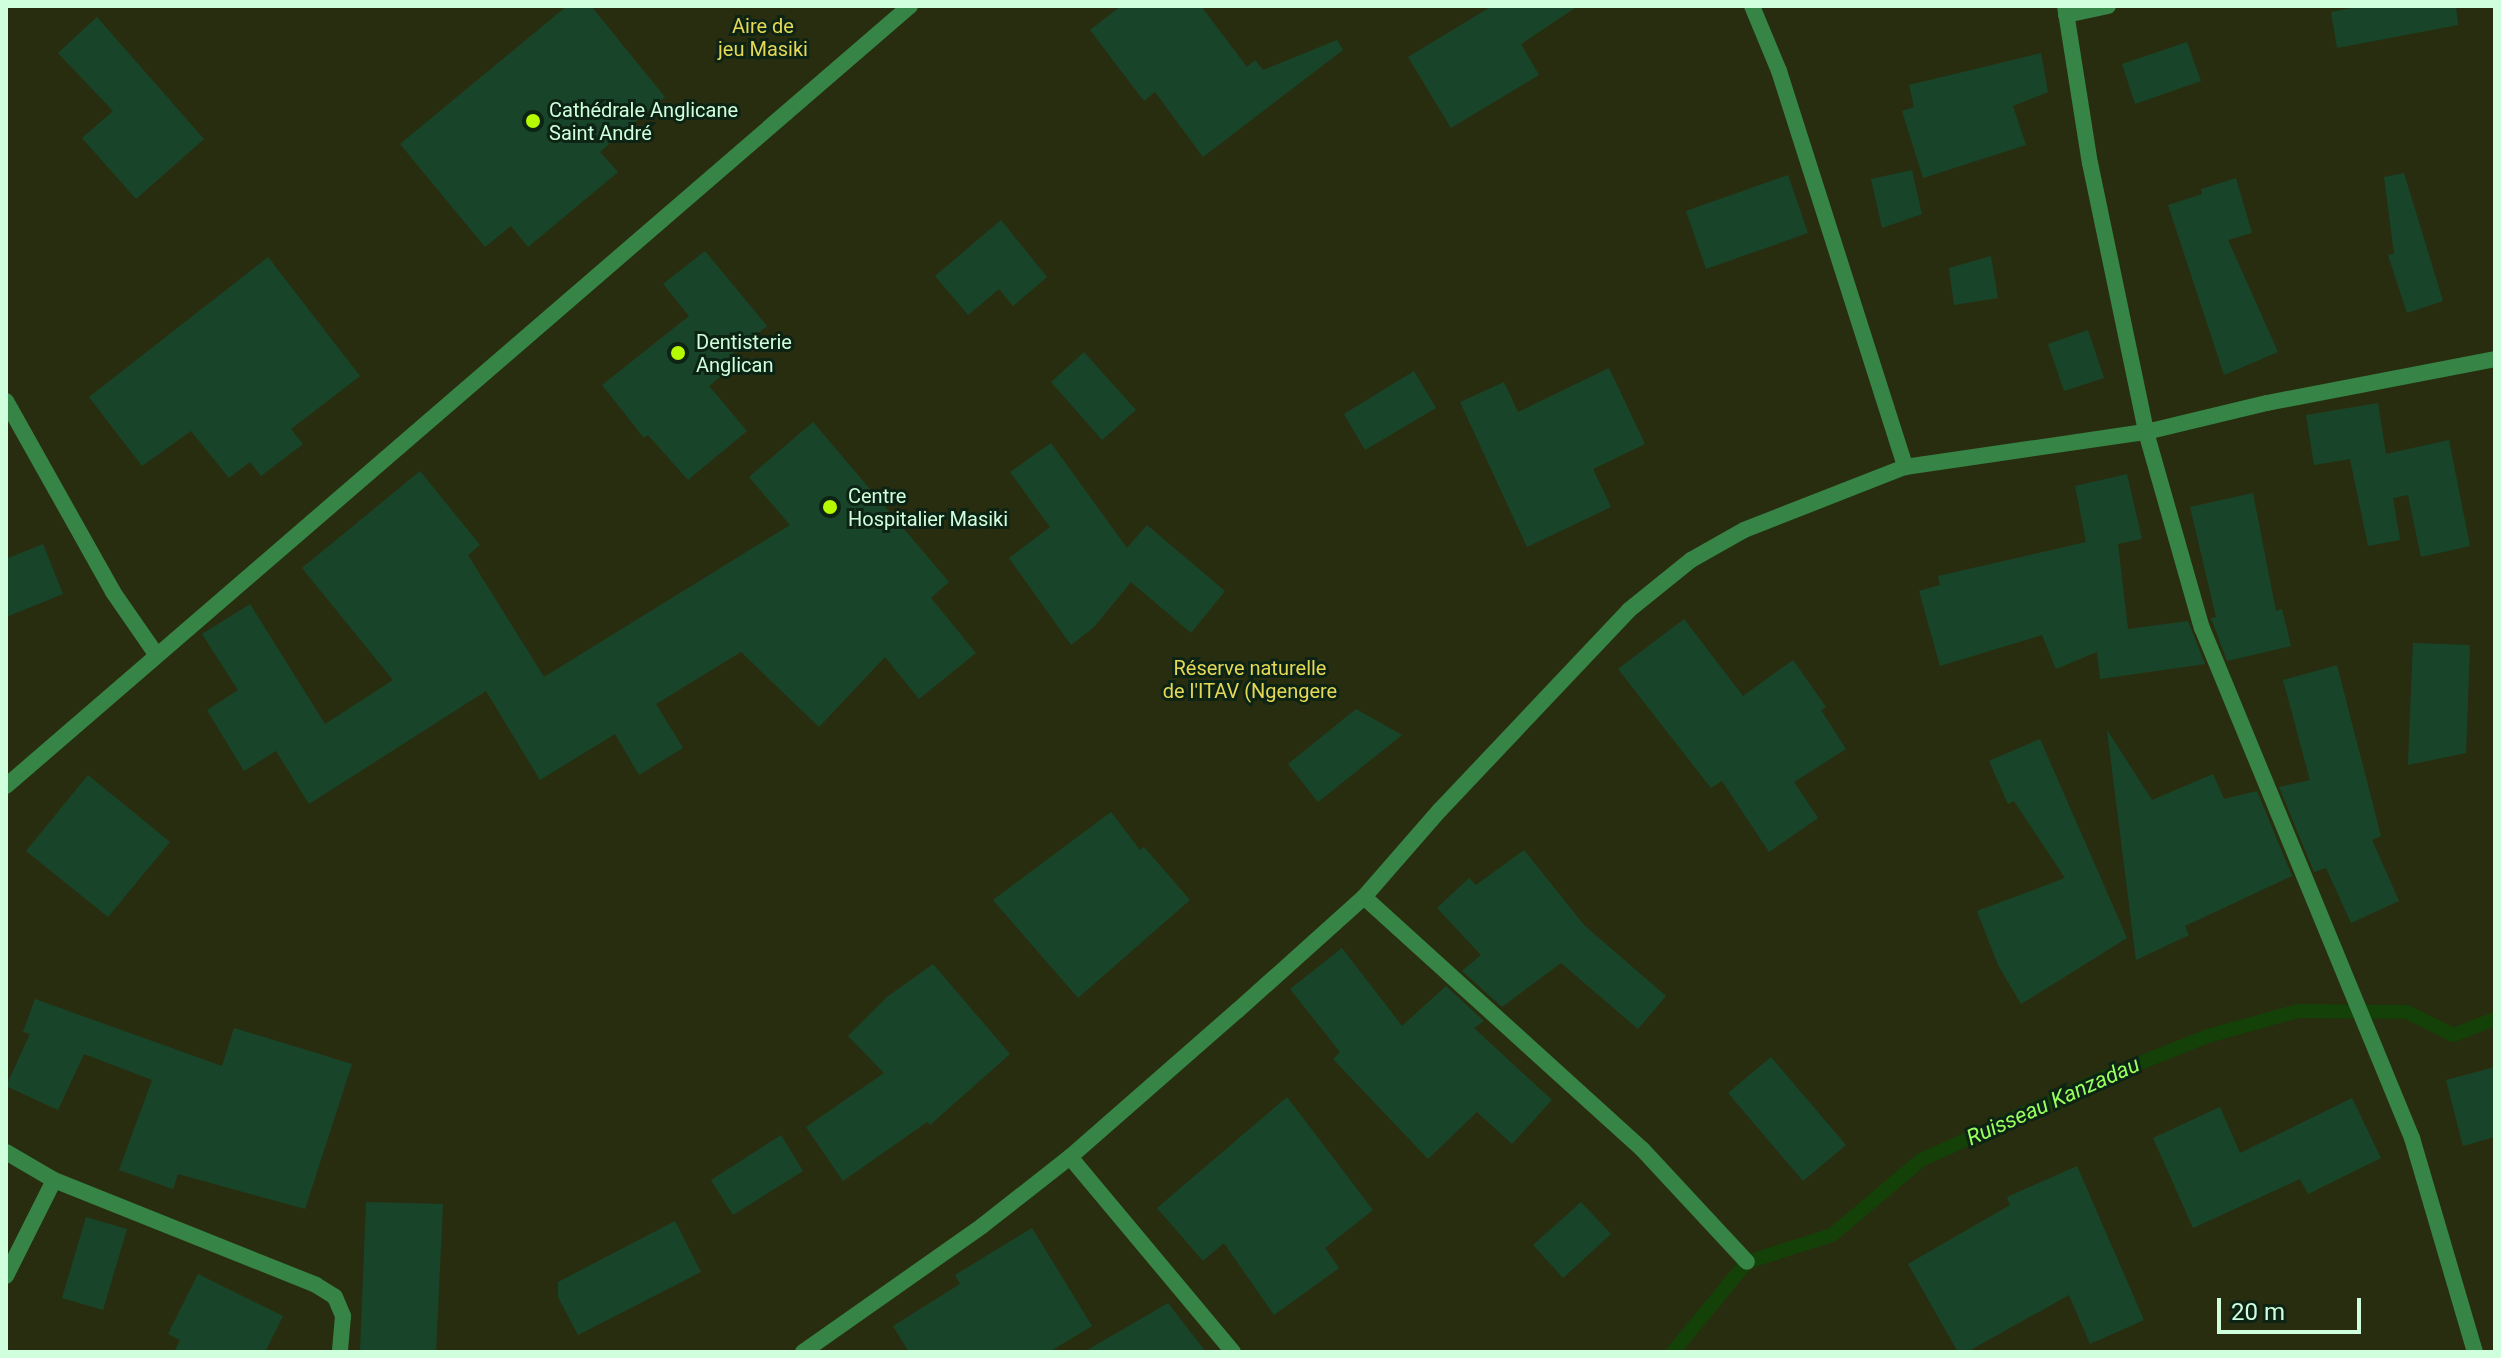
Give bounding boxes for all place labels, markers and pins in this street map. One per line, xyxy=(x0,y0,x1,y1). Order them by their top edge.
place label: Cathédrale Anglicane Saint André xyxy=(549,98,738,145)
marker: Cathédrale Anglicane Saint André xyxy=(524,112,542,130)
place label: Dentisterie Anglican xyxy=(696,330,792,377)
marker: Dentisterie Anglican xyxy=(667,342,689,364)
place label: Centre Hospitalier Masiki xyxy=(848,484,1008,531)
marker: Centre Hospitalier Masiki xyxy=(819,496,841,518)

